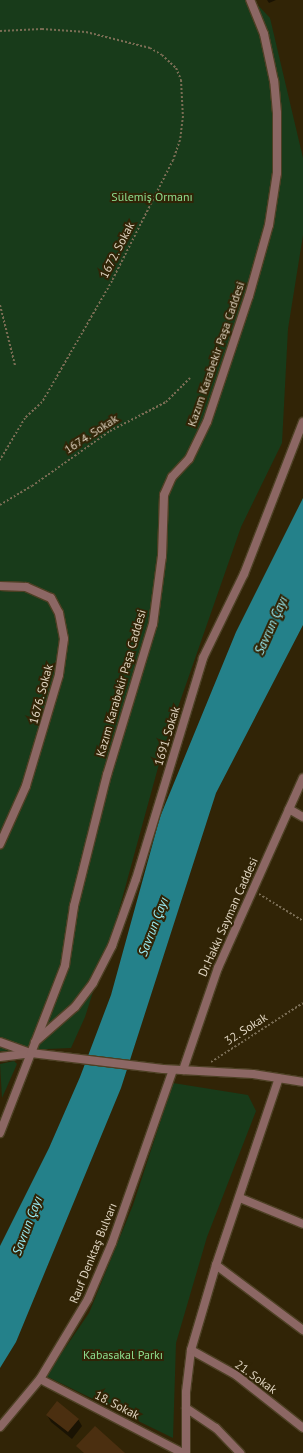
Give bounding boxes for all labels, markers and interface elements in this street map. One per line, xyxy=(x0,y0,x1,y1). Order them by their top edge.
park label: Sülemiş Ormanı xyxy=(111,190,193,204)
street label: 1672. Sokak xyxy=(96,219,138,281)
street label: Kazım Karabekir Paşa Caddesi xyxy=(184,280,248,428)
street label: 1674. Sokak xyxy=(61,411,121,457)
water label: Savrun Çayı xyxy=(252,595,292,657)
street label: Kazım Karabekir Paşa Caddesi xyxy=(93,608,149,758)
street label: 1676. Sokak xyxy=(26,662,56,726)
street label: 1691. Sokak xyxy=(151,704,183,768)
street label: Dr.Hakkı Sayman Caddesi xyxy=(195,855,261,979)
water label: Savrun Çayı xyxy=(136,895,172,959)
street label: 32. Sokak xyxy=(221,1010,271,1048)
water label: Savrun Çayı xyxy=(10,1194,46,1258)
street label: Rauf Denktaş Bulvarı xyxy=(66,1201,120,1305)
park label: Kabasakal Parkı xyxy=(83,1348,163,1362)
street label: 21. Sokak xyxy=(232,1357,280,1397)
street label: 18. Sokak xyxy=(92,1387,142,1423)

